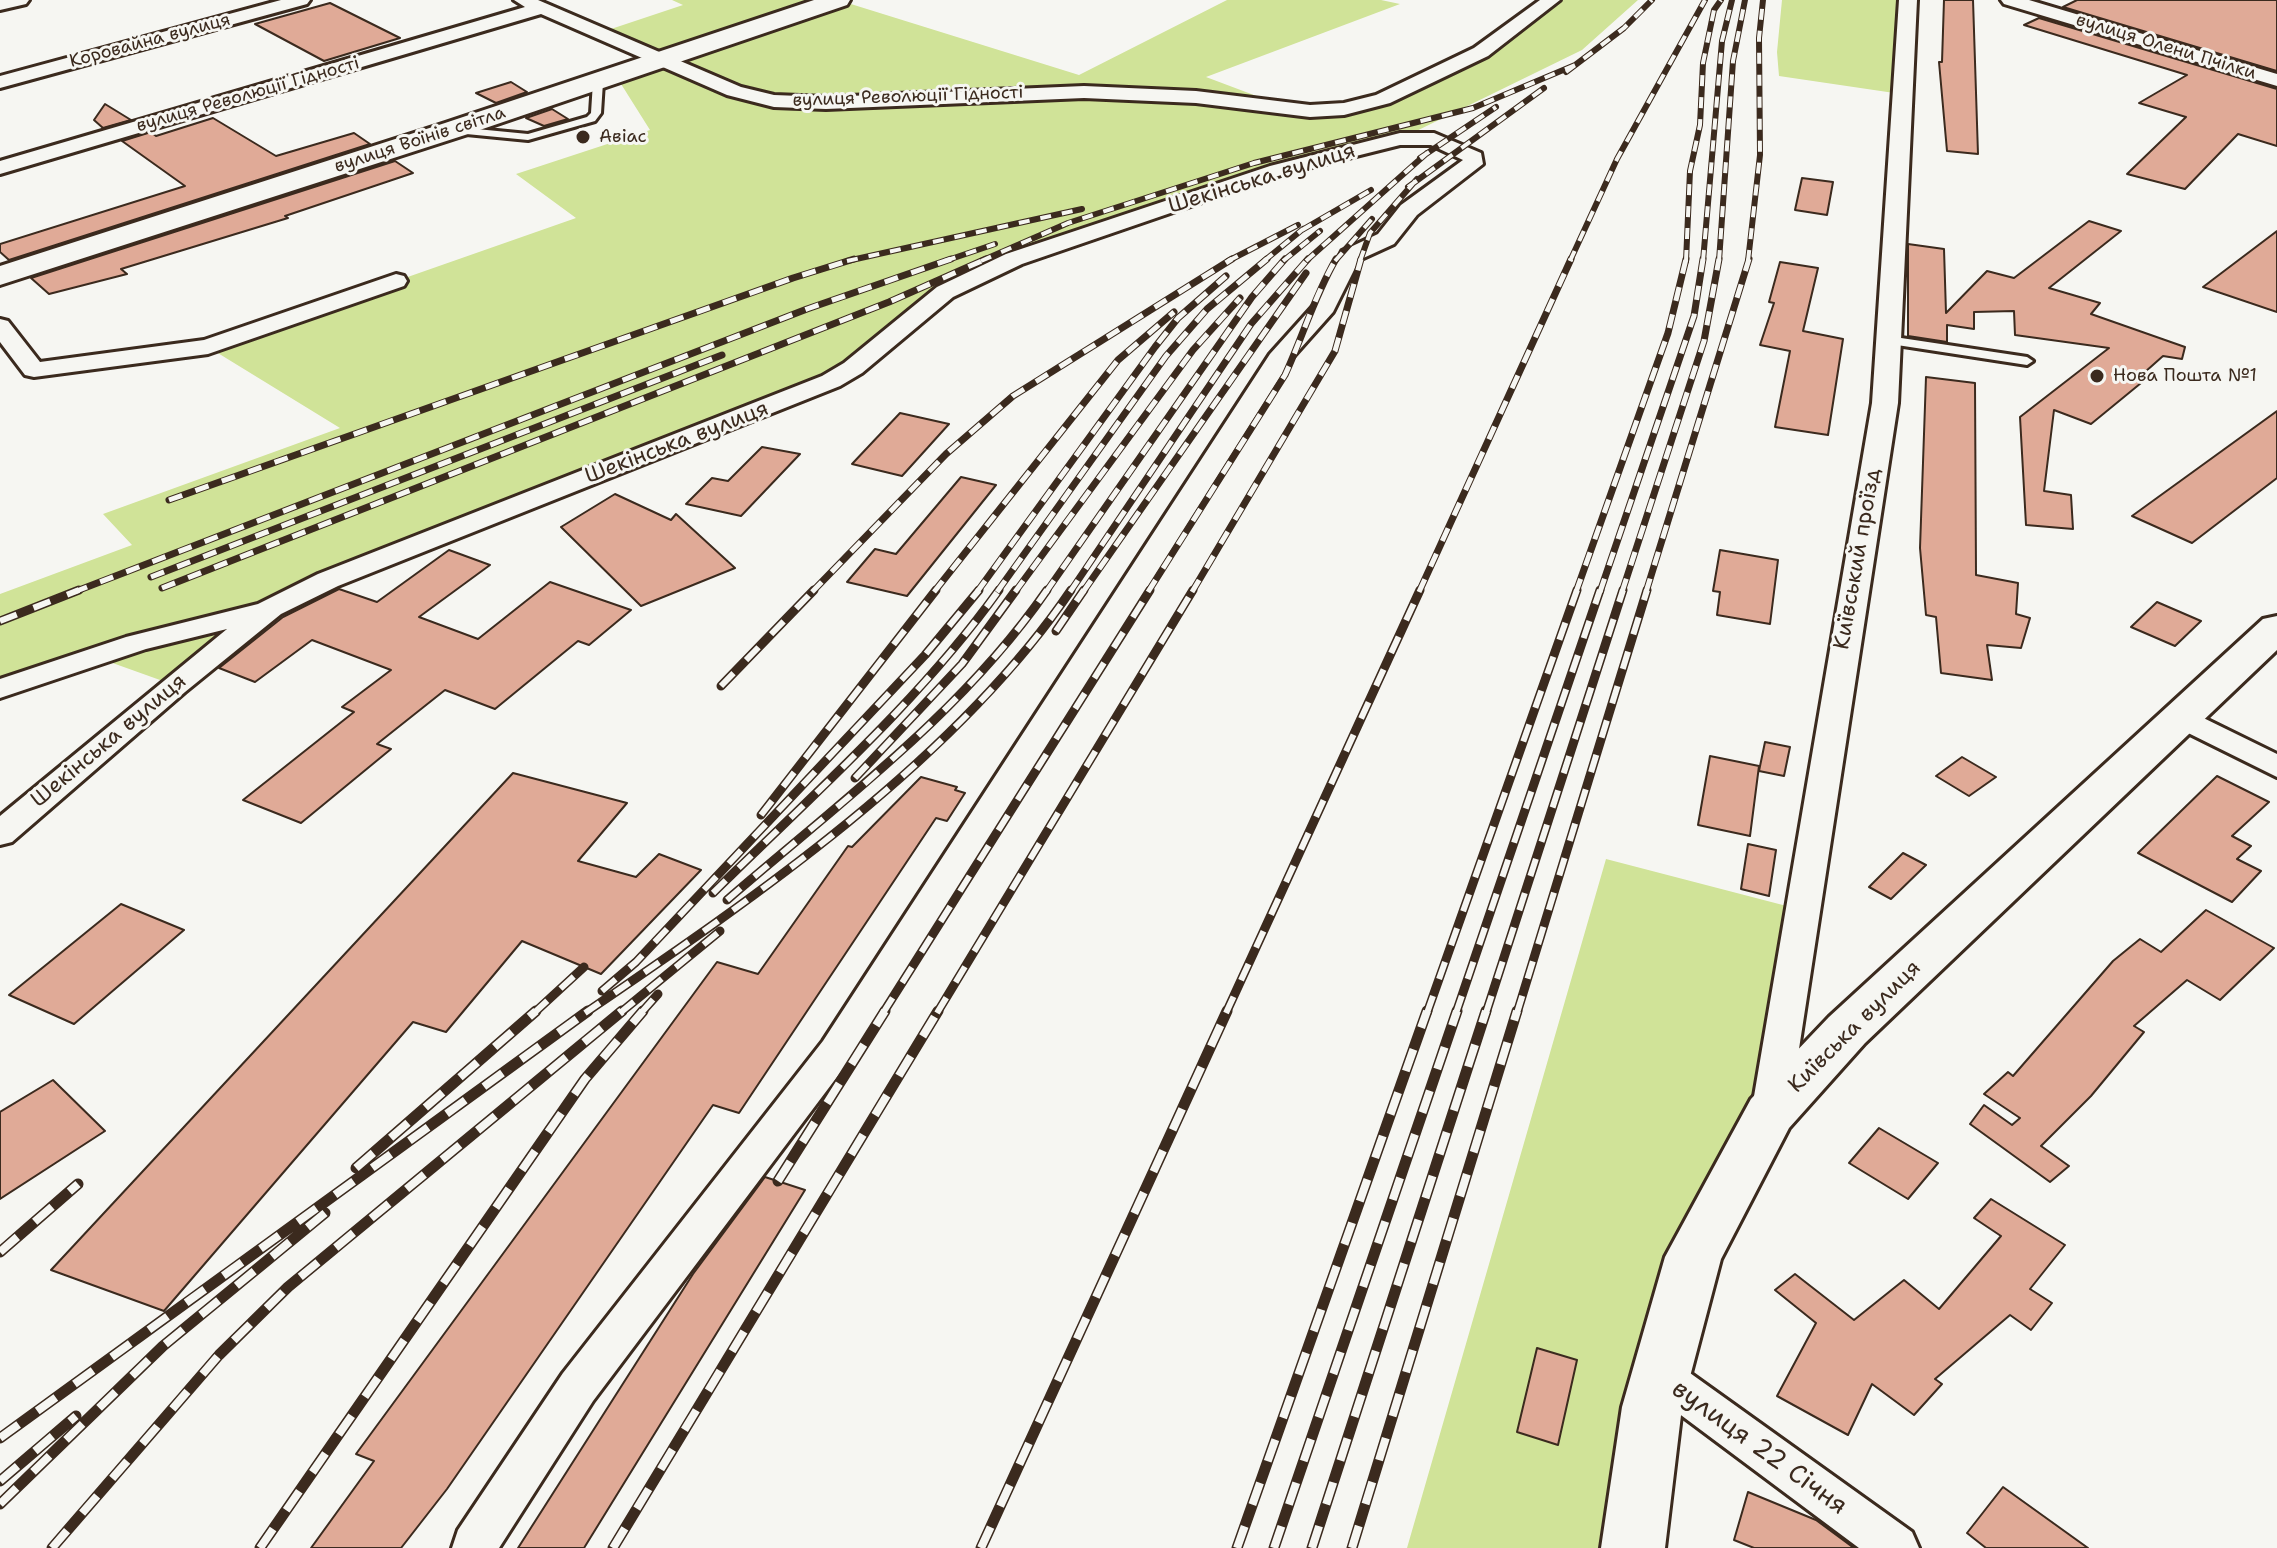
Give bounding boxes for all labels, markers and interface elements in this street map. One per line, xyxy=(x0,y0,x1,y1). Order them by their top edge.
street label: Коровайна вулиця xyxy=(67,9,233,73)
street label: вулиця Олени Пчілки xyxy=(2073,9,2259,85)
street label: вулиця Революції Гідності xyxy=(134,53,362,137)
street label: вулиця Революції Гідності xyxy=(792,82,1024,112)
street label: вулиця Воїнів світла xyxy=(332,102,508,178)
place label: Авіас xyxy=(599,126,647,148)
marker: Авіас xyxy=(574,128,592,146)
street label: Шекінська вулиця xyxy=(1165,138,1359,220)
place label: Нова Пошта №1 xyxy=(2113,365,2257,387)
marker: Нова Пошта №1 xyxy=(2088,367,2106,385)
street label: Шекінська вулиця xyxy=(581,396,773,490)
street label: Київський проїзд xyxy=(1829,466,1887,652)
street label: Шекінська вулиця xyxy=(26,668,192,814)
street label: Київська вулиця xyxy=(1783,955,1927,1099)
street label: вулиця 22 Січня xyxy=(1665,1374,1853,1522)

